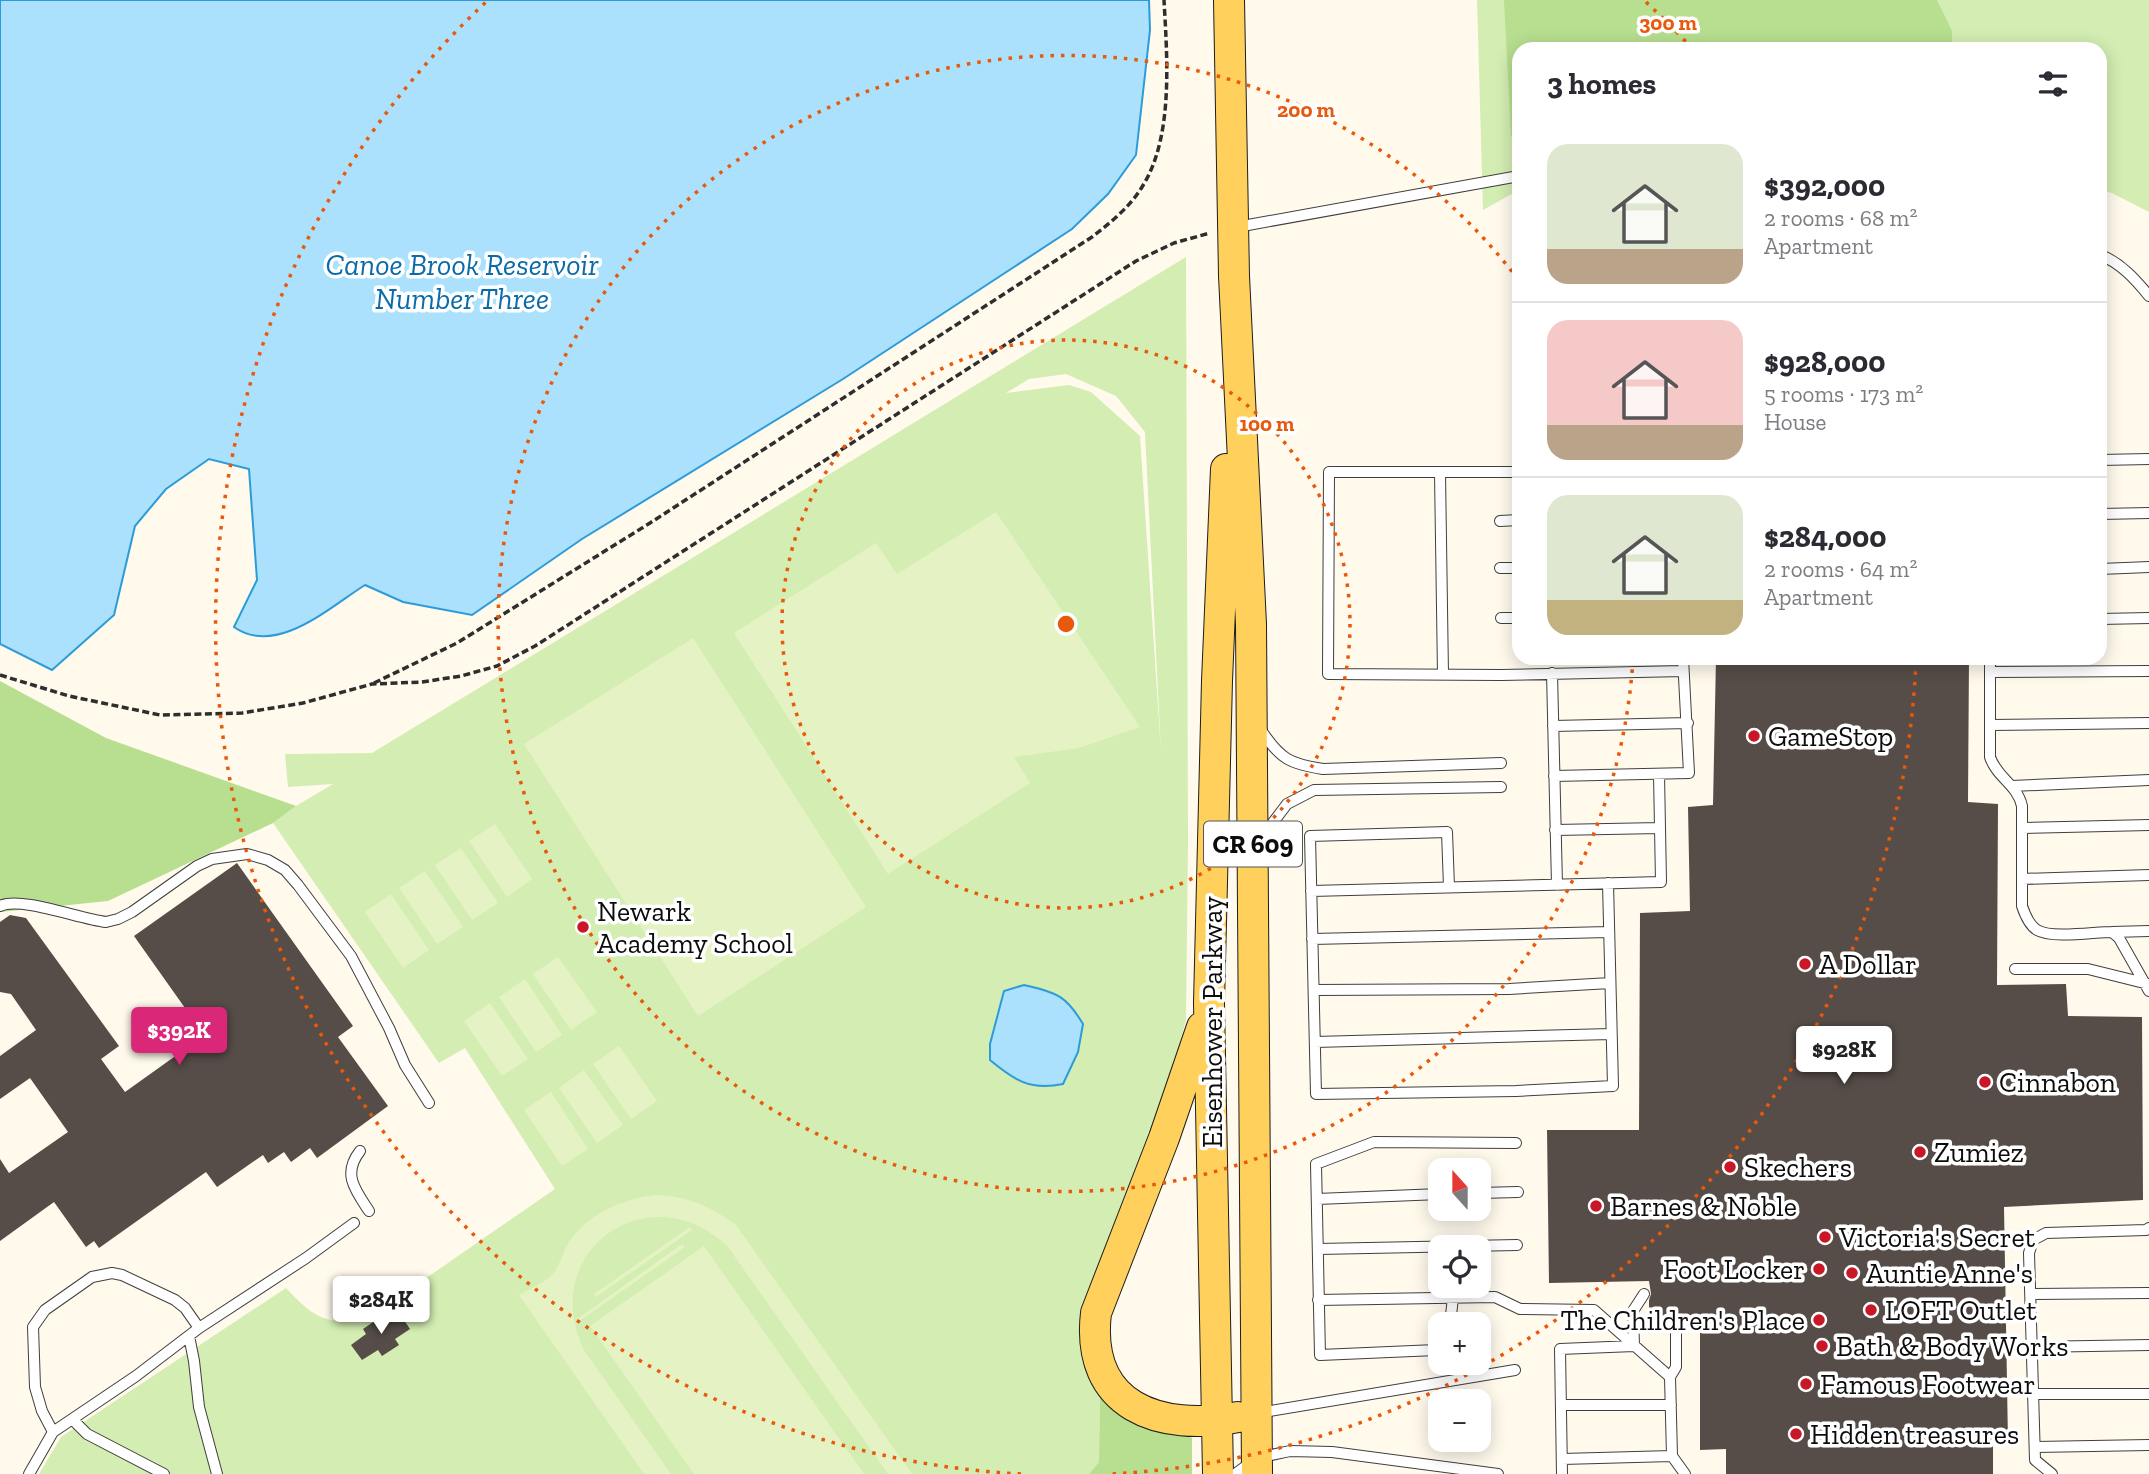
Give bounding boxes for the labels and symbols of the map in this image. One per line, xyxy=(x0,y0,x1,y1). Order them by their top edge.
text: 300 m xyxy=(1639,10,1697,35)
text: 200 m xyxy=(1277,97,1335,122)
water label: Canoe Brook Reservoir Number Three xyxy=(325,247,599,317)
text: 100 m xyxy=(1240,411,1295,436)
centre of rings xyxy=(1054,612,1078,636)
place label: GameStop xyxy=(1768,720,1893,753)
marker: GameStop xyxy=(1746,728,1762,744)
road number: CR 609 xyxy=(1204,822,1302,866)
place label: Newark Academy School xyxy=(597,895,793,960)
street label: Eisenhower Parkway xyxy=(1196,895,1229,1148)
marker: Newark Academy School xyxy=(575,919,591,935)
place label: A Dollar xyxy=(1819,948,1917,981)
marker: A Dollar xyxy=(1797,956,1813,972)
pin: $392K xyxy=(130,1007,228,1067)
pin: $928K xyxy=(1795,1026,1893,1086)
place label: Cinnabon xyxy=(1999,1066,2116,1099)
marker: Cinnabon xyxy=(1977,1074,1993,1090)
place label: Zumiez xyxy=(1934,1136,2024,1169)
marker: Zumiez xyxy=(1912,1144,1928,1160)
place label: Skechers xyxy=(1744,1151,1852,1184)
north arrow xyxy=(1428,1158,1491,1222)
marker: Skechers xyxy=(1722,1159,1738,1175)
place label: Barnes & Noble xyxy=(1610,1190,1797,1223)
marker: Barnes & Noble xyxy=(1588,1198,1604,1214)
place label: Victoria's Secret xyxy=(1838,1221,2036,1254)
marker: Victoria's Secret xyxy=(1817,1229,1833,1245)
place label: Foot Locker xyxy=(1663,1253,1805,1286)
place label: Auntie Anne's xyxy=(1866,1257,2033,1290)
marker: Foot Locker xyxy=(1811,1261,1827,1277)
marker: Auntie Anne's xyxy=(1844,1265,1860,1281)
pin: $284K xyxy=(332,1276,430,1336)
place label: LOFT Outlet xyxy=(1885,1294,2037,1327)
marker: LOFT Outlet xyxy=(1863,1302,1879,1318)
place label: The Children's Place xyxy=(1560,1304,1805,1337)
marker: The Children's Place xyxy=(1811,1312,1827,1328)
place label: Bath & Body Works xyxy=(1836,1330,2068,1363)
marker: Bath & Body Works xyxy=(1814,1338,1830,1354)
place label: Famous Footwear xyxy=(1820,1368,2035,1401)
marker: Famous Footwear xyxy=(1798,1376,1814,1392)
place label: Hidden treasures xyxy=(1810,1418,2019,1451)
marker: Hidden treasures xyxy=(1788,1426,1804,1442)

